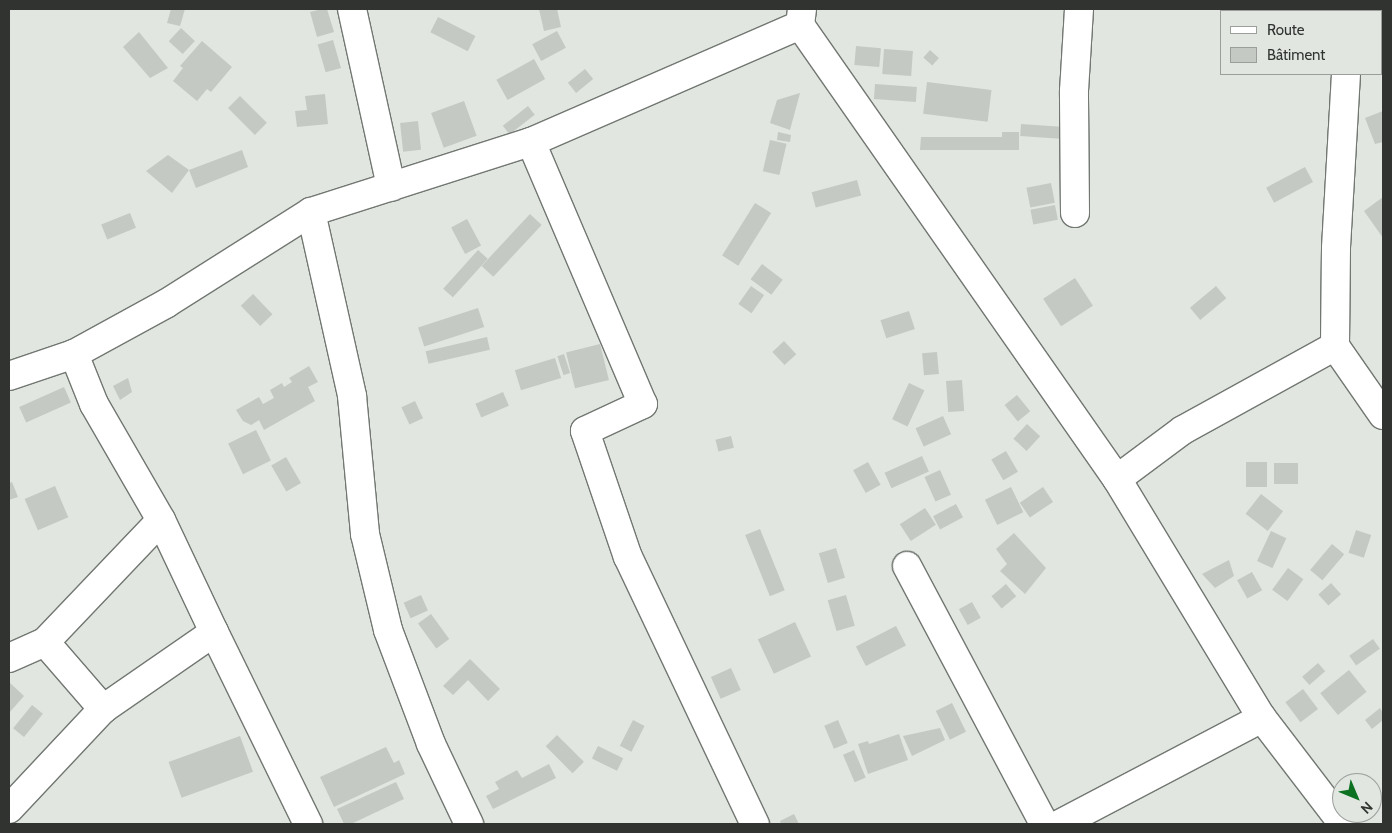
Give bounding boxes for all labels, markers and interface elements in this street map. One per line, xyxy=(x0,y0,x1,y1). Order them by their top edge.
legend xyxy=(1220,10,1382,75)
text: Route xyxy=(1267,21,1305,39)
text: Bâtiment xyxy=(1267,46,1325,64)
north arrow xyxy=(1332,773,1382,823)
text: N xyxy=(1357,798,1377,818)

